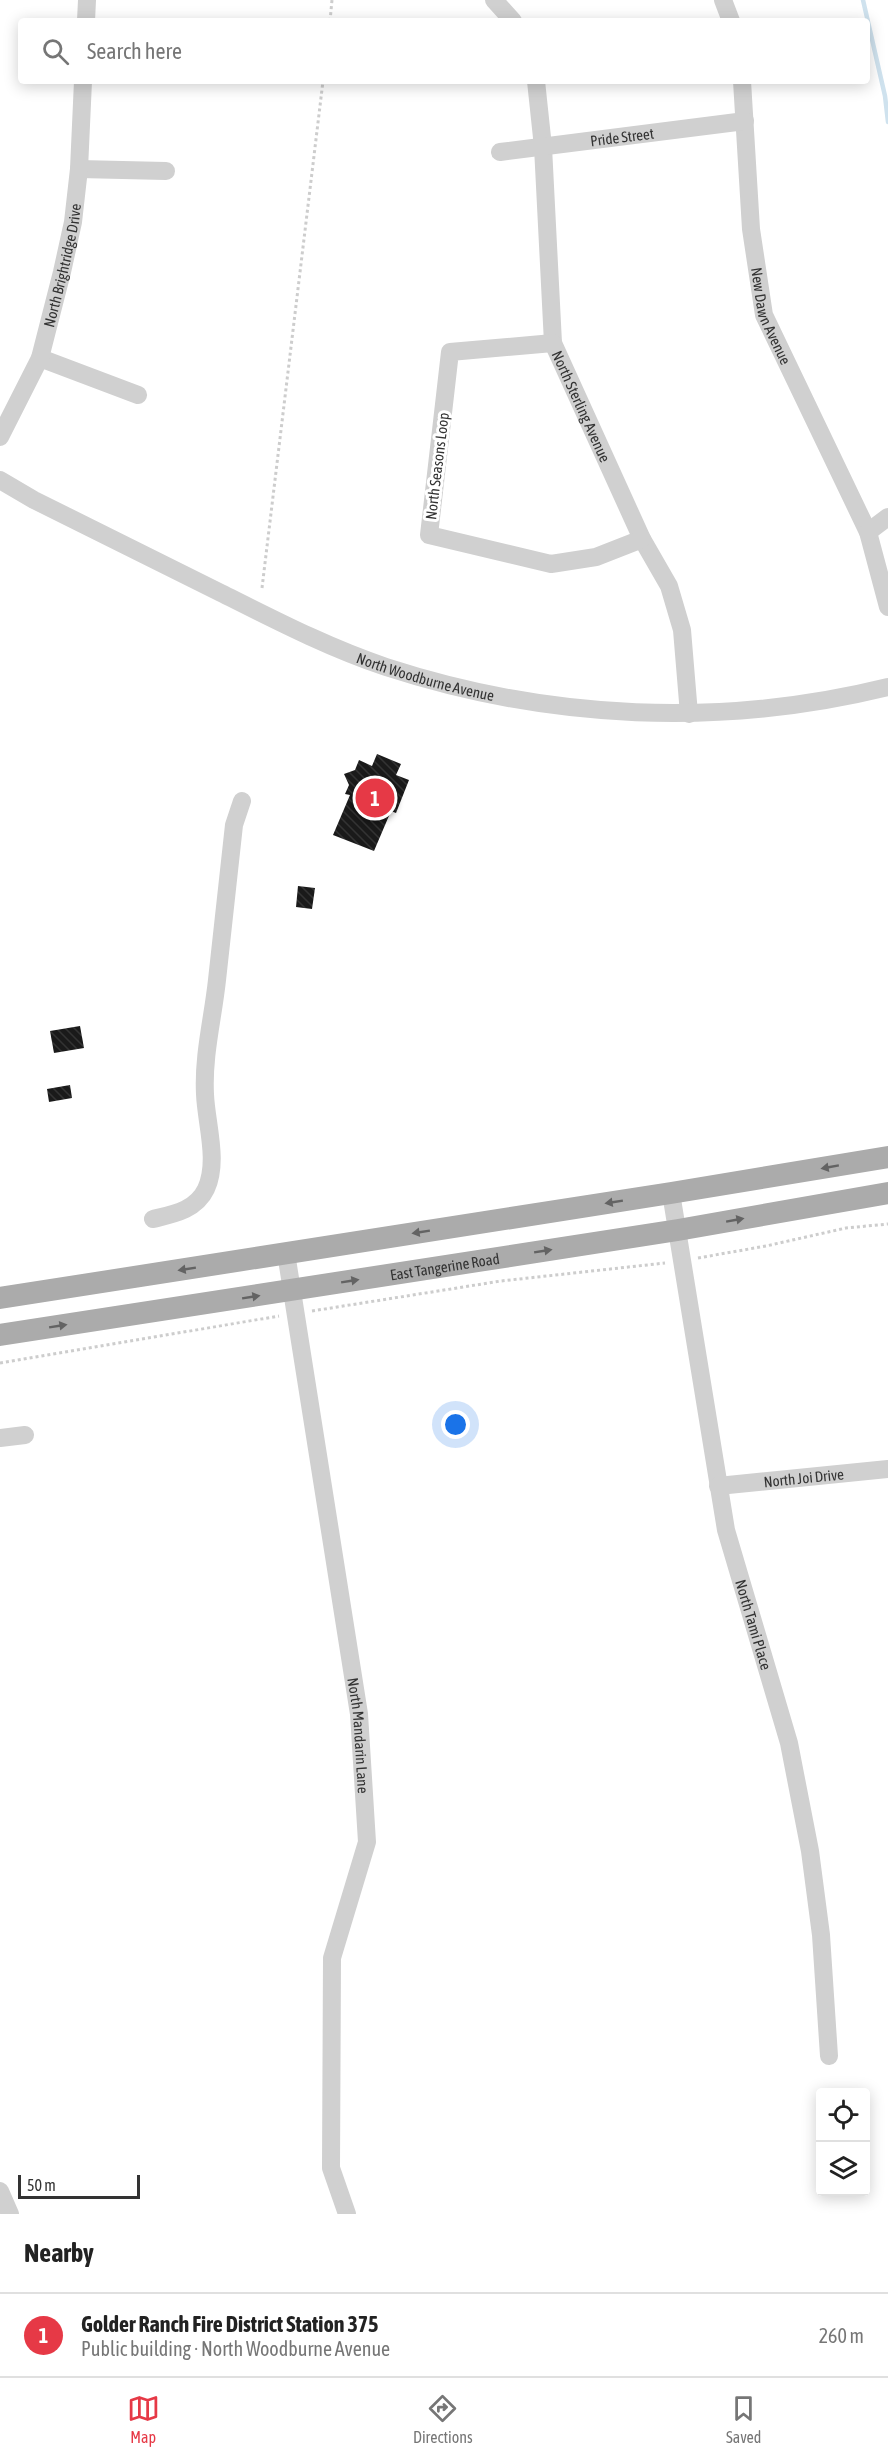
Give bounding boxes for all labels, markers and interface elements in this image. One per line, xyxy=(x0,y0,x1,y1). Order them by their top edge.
search box xyxy=(18,18,870,84)
icon: search xyxy=(39,35,72,68)
text: Search here xyxy=(87,38,182,64)
street label: Pride Street xyxy=(589,124,655,149)
street label: North Brightridge Drive xyxy=(40,202,84,329)
street label: New Dawn Avenue xyxy=(748,266,795,367)
street label: North Sterling Avenue xyxy=(549,348,614,465)
street label: North Seasons Loop xyxy=(422,411,452,521)
street label: North Woodburne Avenue xyxy=(354,649,496,704)
pin: 1 xyxy=(356,776,394,820)
one-way arrow xyxy=(821,1163,840,1172)
one-way arrow xyxy=(604,1198,623,1207)
one-way arrow xyxy=(726,1215,745,1224)
one-way arrow xyxy=(411,1228,430,1237)
one-way arrow xyxy=(533,1246,552,1255)
street label: East Tangerine Road xyxy=(389,1249,501,1283)
one-way arrow xyxy=(177,1264,196,1273)
one-way arrow xyxy=(341,1276,360,1285)
one-way arrow xyxy=(241,1292,260,1301)
one-way arrow xyxy=(48,1322,67,1331)
your location xyxy=(441,1410,470,1439)
street label: North Joi Drive xyxy=(763,1465,845,1490)
street label: North Tami Place xyxy=(733,1577,775,1672)
street label: North Mandarin Lane xyxy=(345,1676,372,1794)
map controls xyxy=(816,2088,870,2196)
button: locate xyxy=(816,2088,870,2142)
button: layers xyxy=(816,2142,870,2196)
scale bar xyxy=(18,2172,140,2200)
text: 50 m xyxy=(27,2176,56,2194)
text: Nearby xyxy=(24,2238,94,2268)
text: Golder Ranch Fire District Station 375 xyxy=(81,2311,378,2337)
text: 1 xyxy=(39,2324,48,2347)
text: 260 m xyxy=(819,2324,864,2347)
text: Public building · North Woodburne Avenue xyxy=(81,2337,390,2360)
tab: Map xyxy=(127,2392,160,2446)
tab: Directions xyxy=(413,2392,473,2446)
tab: Saved xyxy=(726,2392,761,2446)

